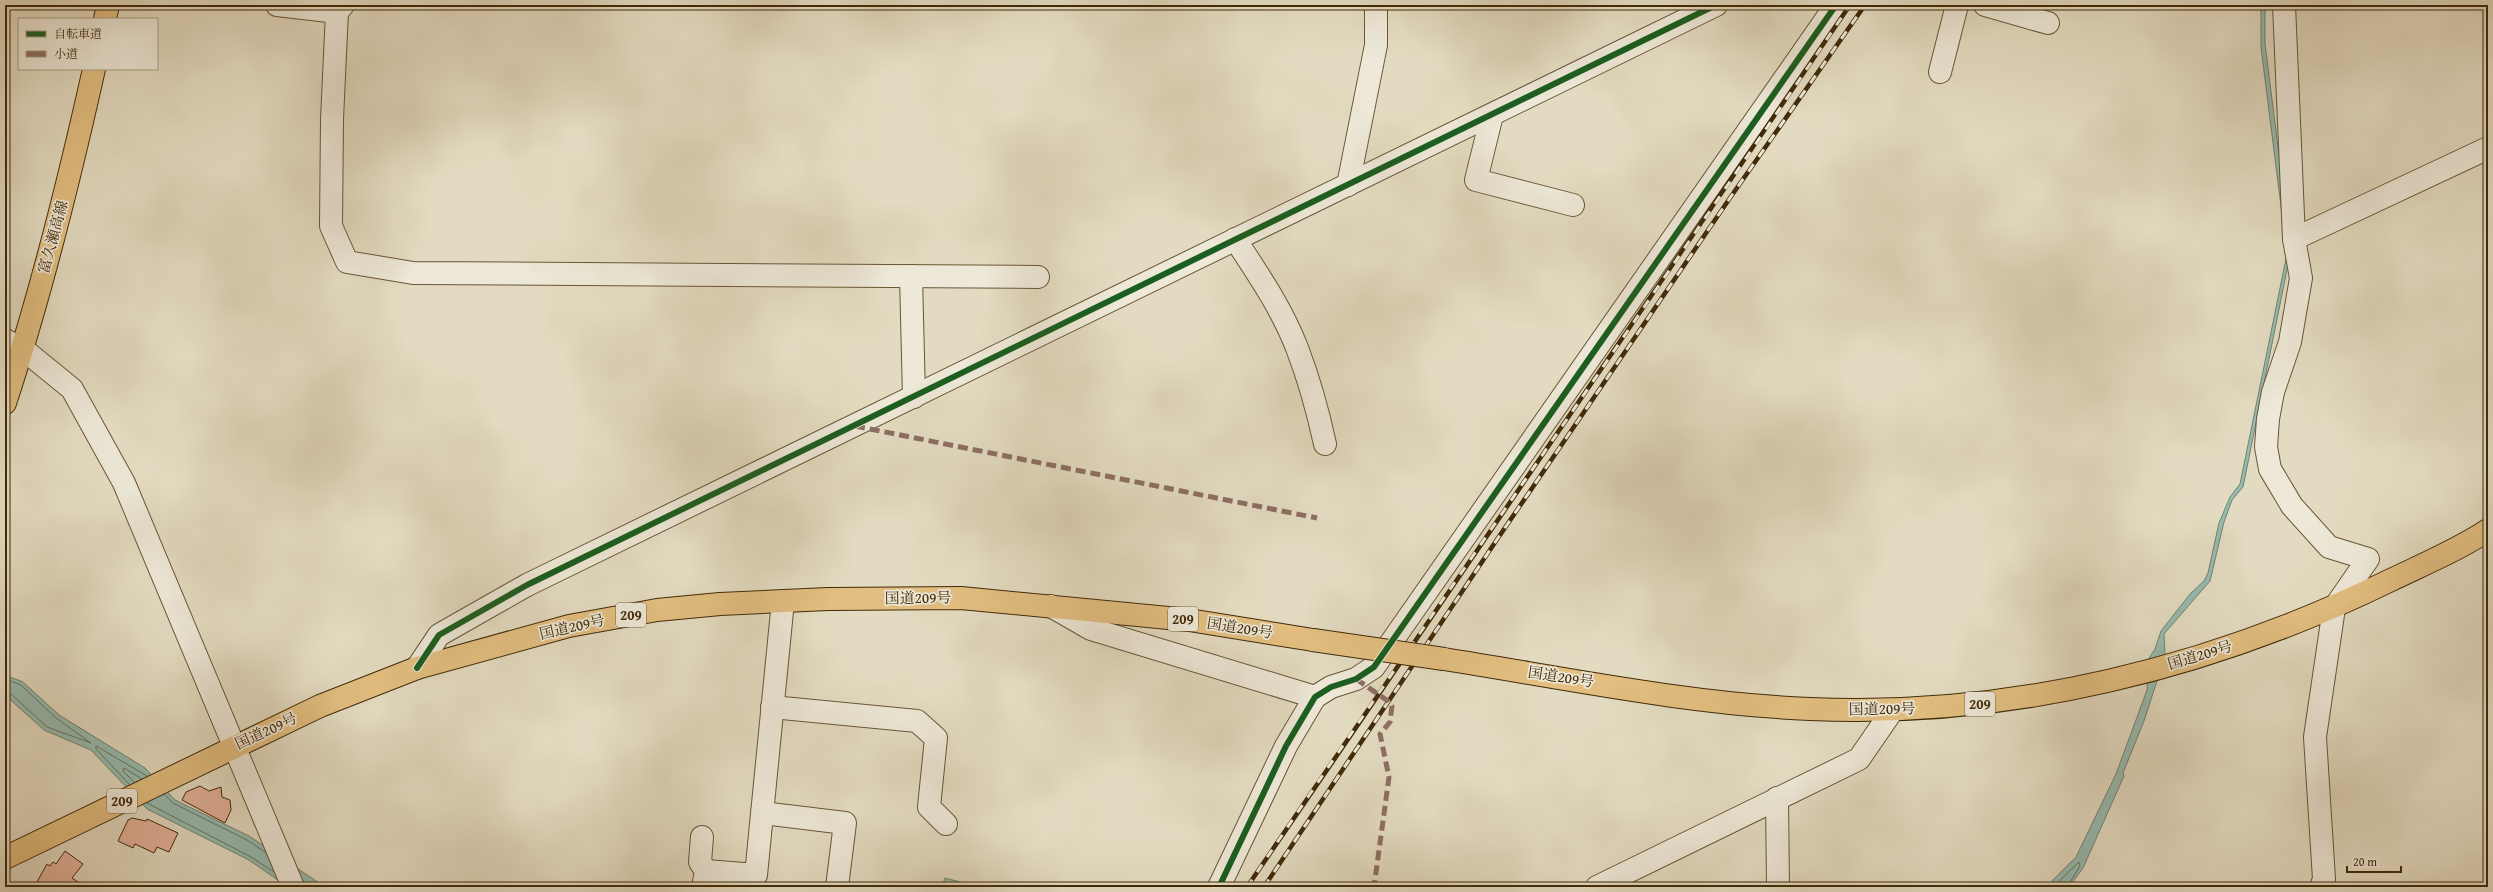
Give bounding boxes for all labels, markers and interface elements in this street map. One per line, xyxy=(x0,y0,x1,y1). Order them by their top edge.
legend xyxy=(18,18,158,70)
text: 自転車道 xyxy=(54,25,102,42)
text: 小道 xyxy=(54,45,78,62)
street label: 富久瀬高線 xyxy=(33,198,72,276)
street label: 国道209号 xyxy=(884,586,952,609)
road number: 209 xyxy=(616,603,646,627)
road number: 209 xyxy=(1168,607,1198,631)
street label: 国道209号 xyxy=(537,609,607,644)
street label: 国道209号 xyxy=(1206,612,1275,643)
street label: 国道209号 xyxy=(2165,635,2235,674)
street label: 国道209号 xyxy=(1527,661,1596,692)
road number: 209 xyxy=(1965,692,1995,716)
street label: 国道209号 xyxy=(1848,697,1916,720)
street label: 国道209号 xyxy=(231,707,300,754)
road number: 209 xyxy=(107,789,137,813)
scale bar xyxy=(2347,848,2401,874)
text: 20 m xyxy=(2353,853,2377,870)

